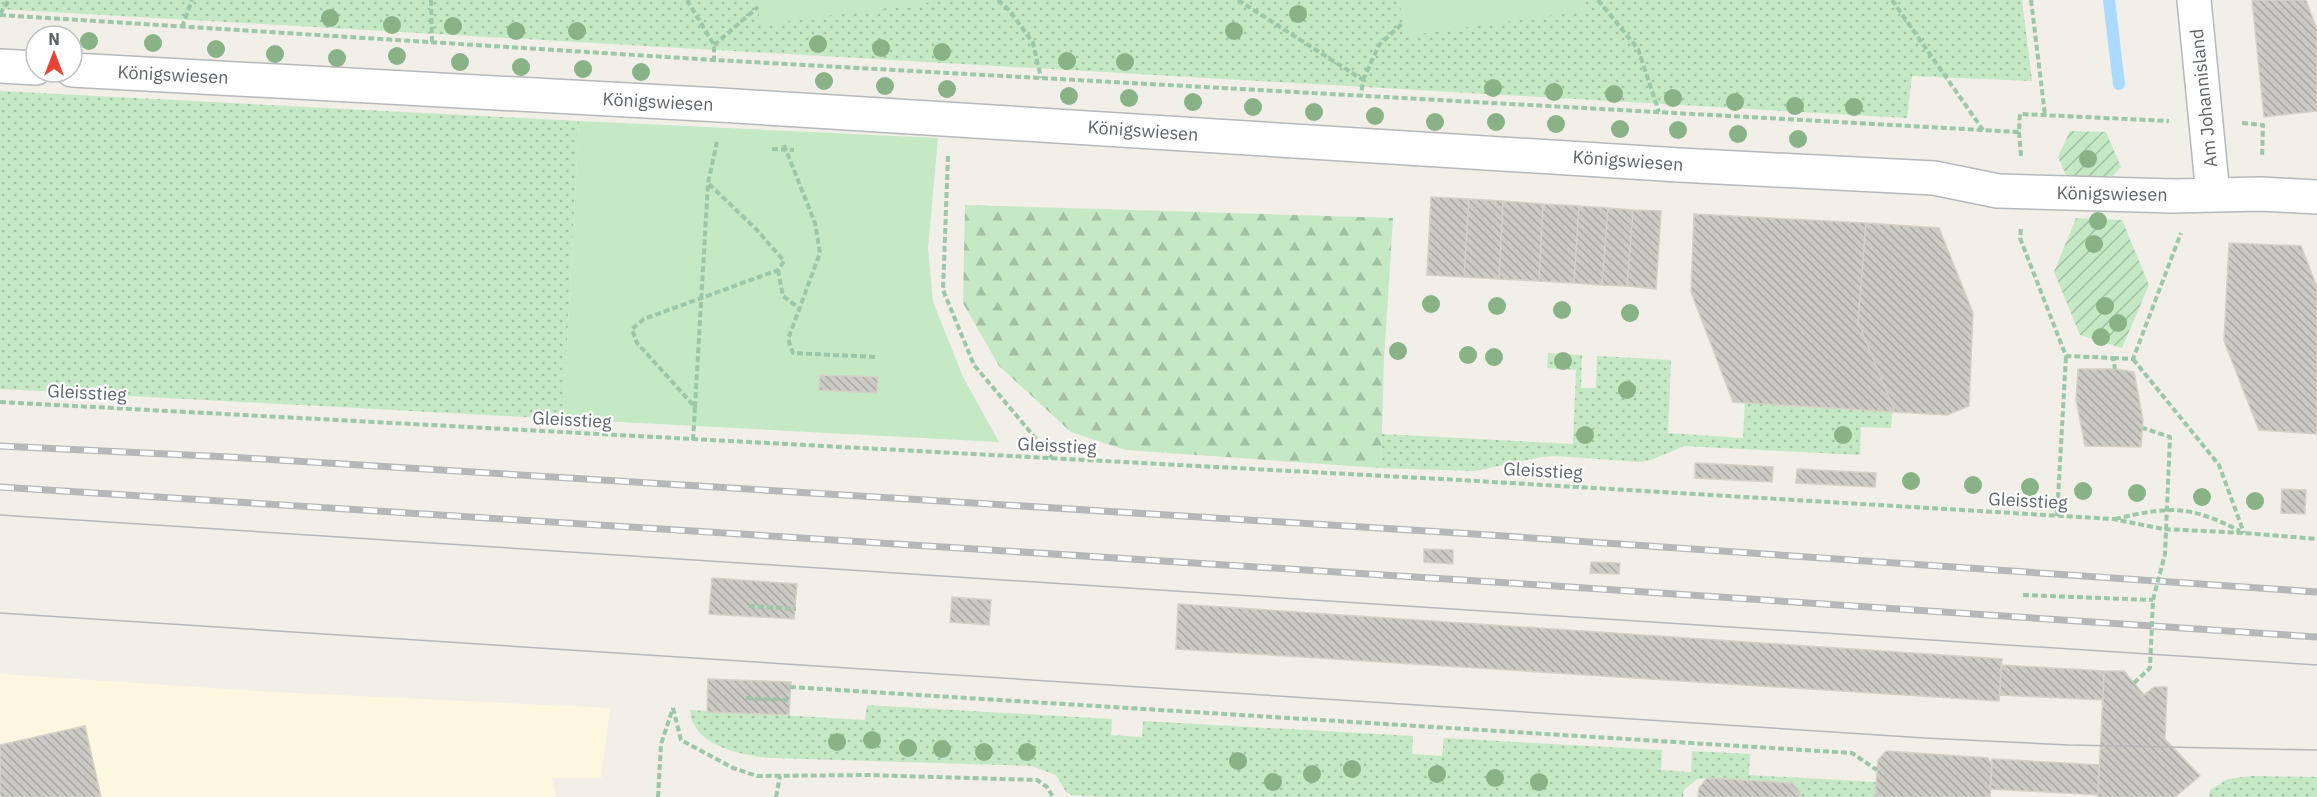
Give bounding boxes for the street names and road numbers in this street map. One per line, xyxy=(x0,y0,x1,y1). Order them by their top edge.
street label: Am Johannisland xyxy=(2185,27,2222,169)
street label: Königswiesen xyxy=(117,60,229,89)
street label: Königswiesen xyxy=(602,87,714,116)
street label: Königswiesen xyxy=(1087,115,1199,146)
street label: Königswiesen xyxy=(1572,145,1684,176)
street label: Königswiesen xyxy=(2056,181,2168,206)
street label: Gleisstieg xyxy=(47,379,128,406)
street label: Gleisstieg xyxy=(532,406,613,433)
street label: Gleisstieg xyxy=(1017,432,1098,459)
street label: Gleisstieg xyxy=(1503,457,1584,484)
street label: Gleisstieg xyxy=(1988,487,2069,514)

